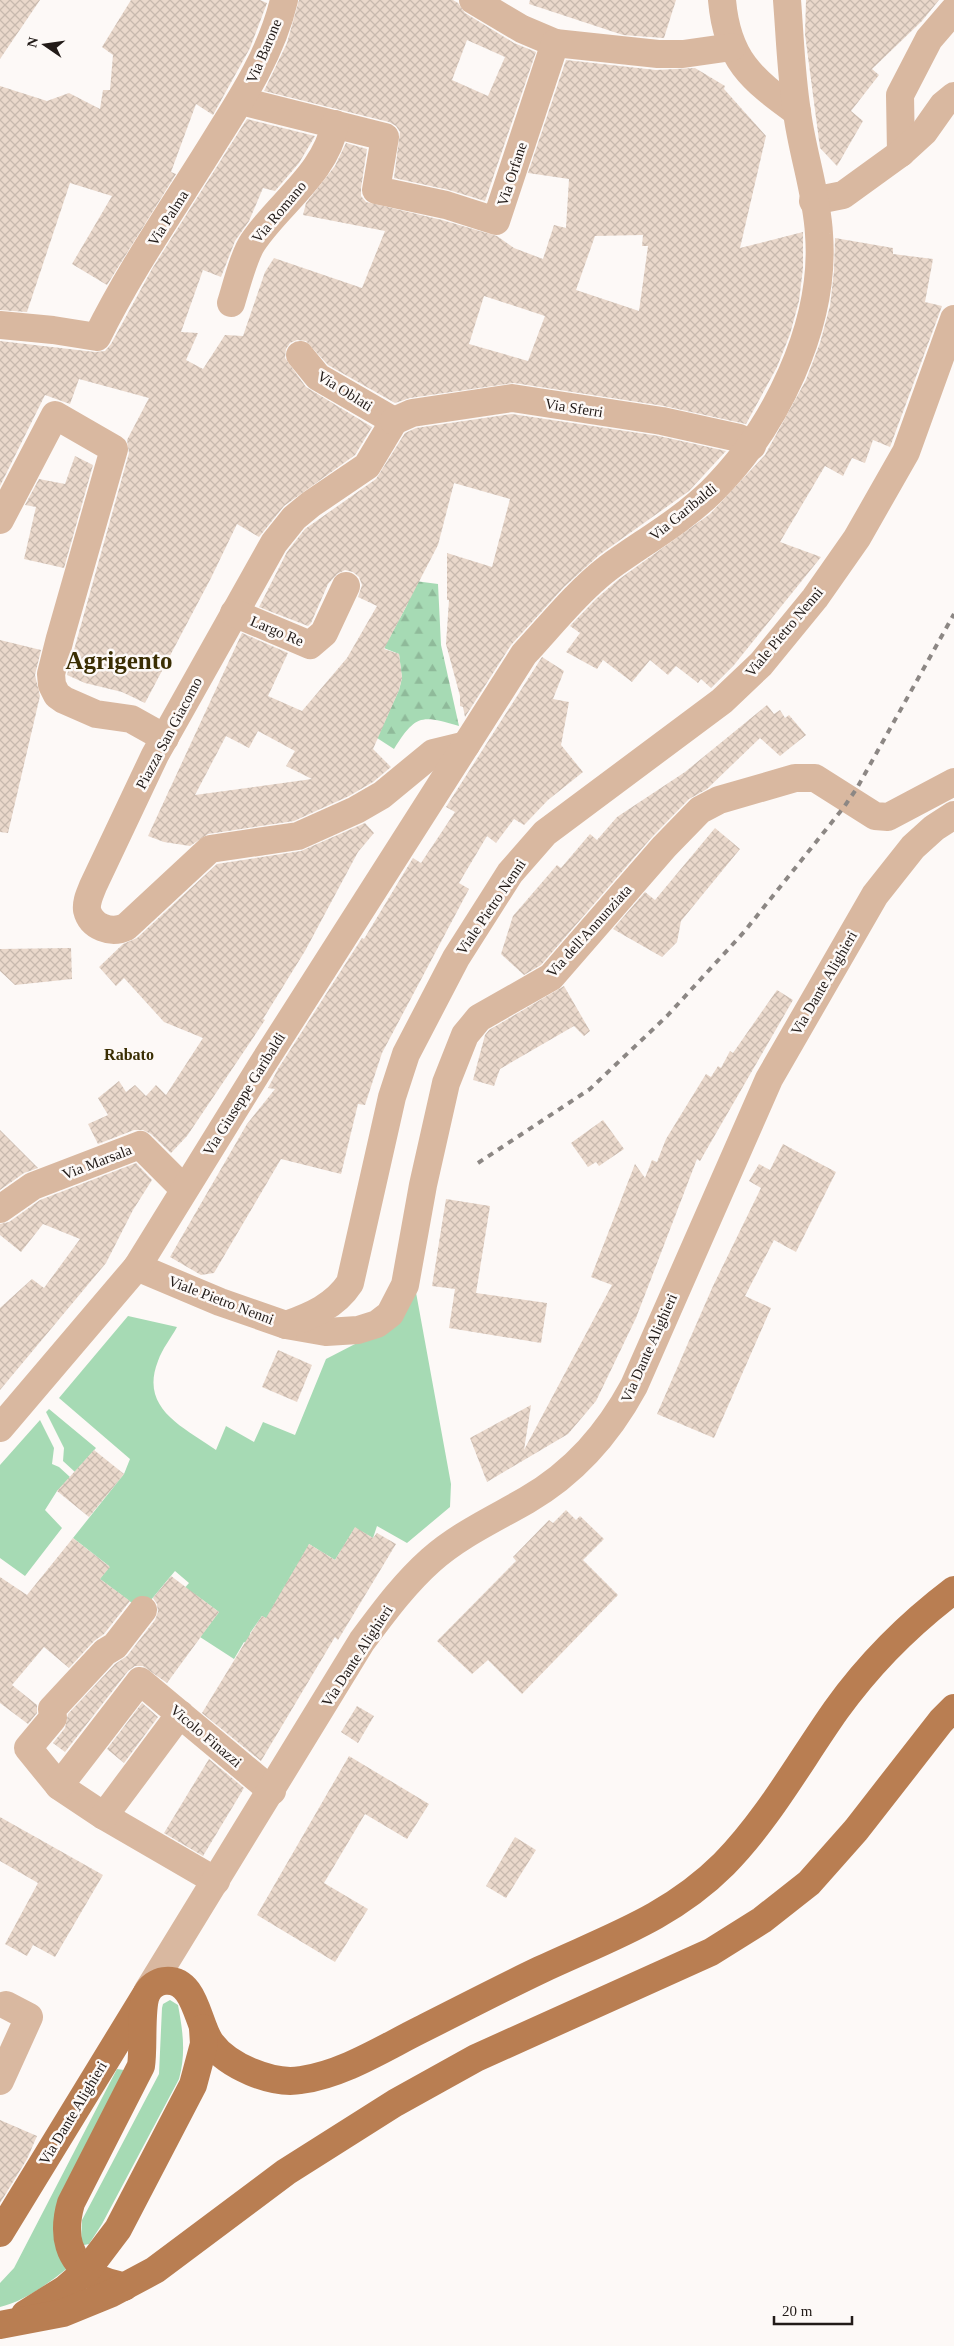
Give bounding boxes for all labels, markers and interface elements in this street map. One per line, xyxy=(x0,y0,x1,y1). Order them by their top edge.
street label: Via Barone xyxy=(243,16,285,85)
north arrow xyxy=(20,20,70,70)
text: N xyxy=(24,36,41,49)
street label: Via Orfane xyxy=(494,140,530,208)
street label: Via Romano xyxy=(249,178,309,246)
street label: Via Palma xyxy=(145,187,191,249)
street label: Via Oblati xyxy=(314,368,376,414)
street label: Via Sferri xyxy=(544,396,604,420)
street label: Via Garibaldi xyxy=(646,480,720,544)
street label: Viale Pietro Nenni xyxy=(742,584,826,680)
street label: Largo Re xyxy=(248,613,306,649)
district label: Agrigento xyxy=(66,647,172,674)
street label: Piazza San Giacomo xyxy=(133,674,205,792)
street label: Viale Pietro Nenni xyxy=(453,856,529,958)
street label: Via dell'Annunziata xyxy=(543,881,635,981)
street label: Via Dante Alighieri xyxy=(788,928,860,1038)
street label: Via Giuseppe Garibaldi xyxy=(200,1030,288,1158)
district label: Rabato xyxy=(104,1046,154,1063)
street label: Via Marsala xyxy=(60,1141,134,1183)
street label: Viale Pietro Nenni xyxy=(166,1273,276,1327)
street label: Via Dante Alighieri xyxy=(618,1291,680,1405)
street label: Via Dante Alighieri xyxy=(318,1602,396,1710)
street label: Vicolo Finazzi xyxy=(167,1702,245,1770)
street label: Via Dante Alighieri xyxy=(36,2059,110,2167)
scale bar xyxy=(774,2294,852,2326)
text: 20 m xyxy=(782,2303,813,2319)

